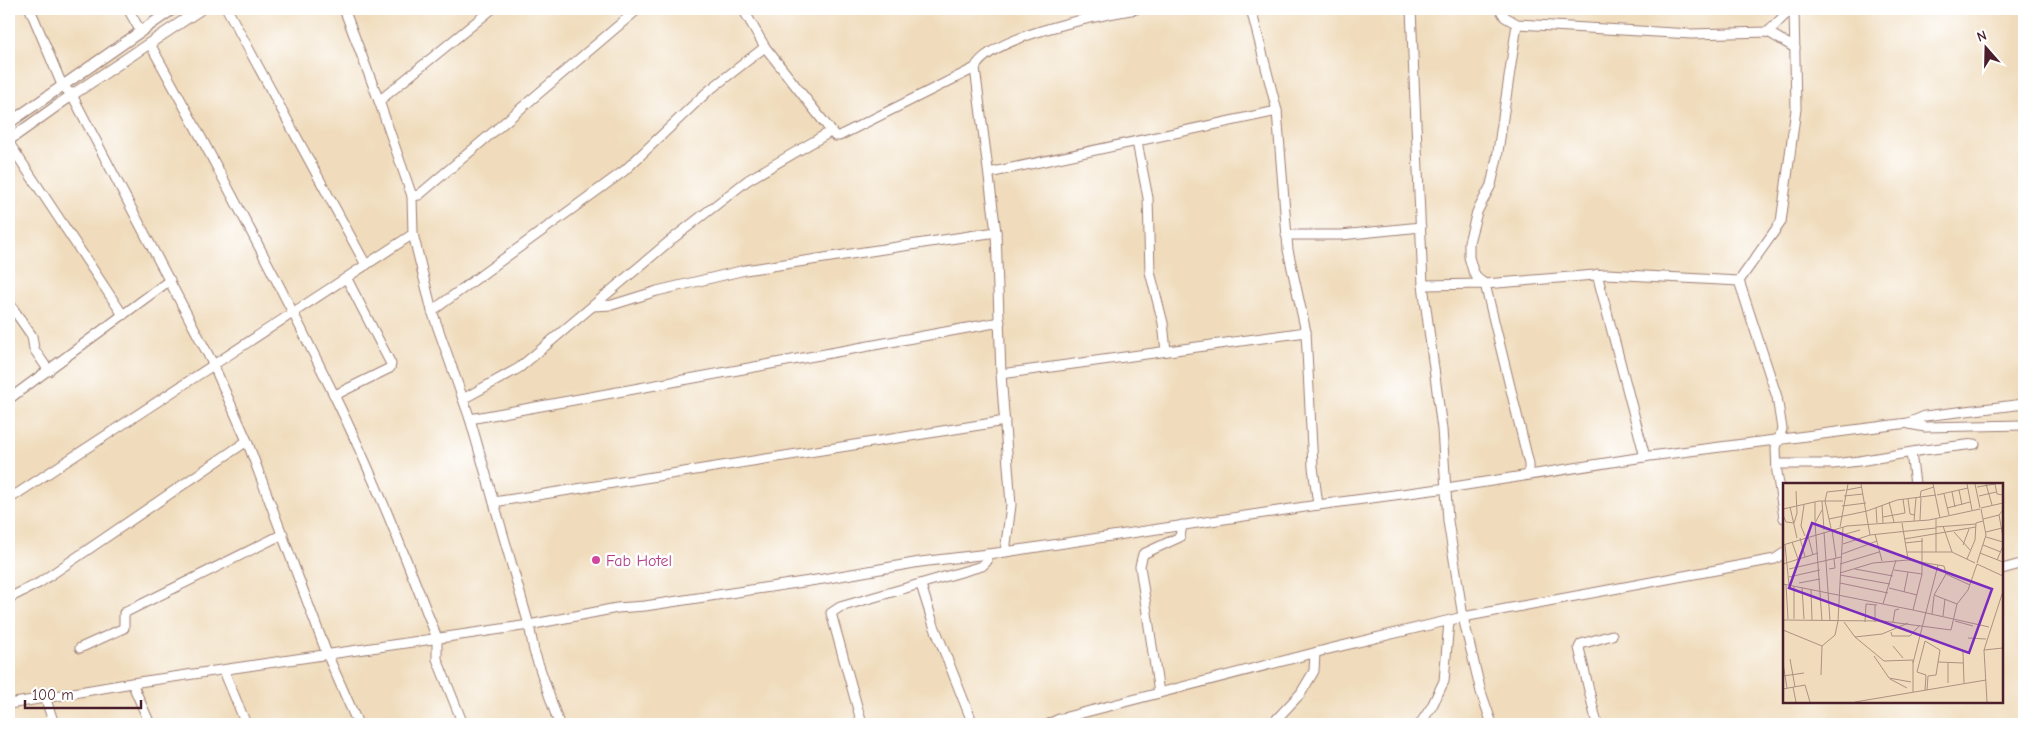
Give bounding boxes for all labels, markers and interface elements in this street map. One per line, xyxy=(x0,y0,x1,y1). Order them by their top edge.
north arrow xyxy=(1960,22,2010,72)
text: N xyxy=(1975,27,1989,46)
inset map xyxy=(1783,483,2003,703)
place label: Fab Hotel xyxy=(606,552,672,570)
marker: Fab Hotel xyxy=(590,554,602,566)
scale bar xyxy=(25,678,141,710)
text: 100 m xyxy=(32,686,74,704)

